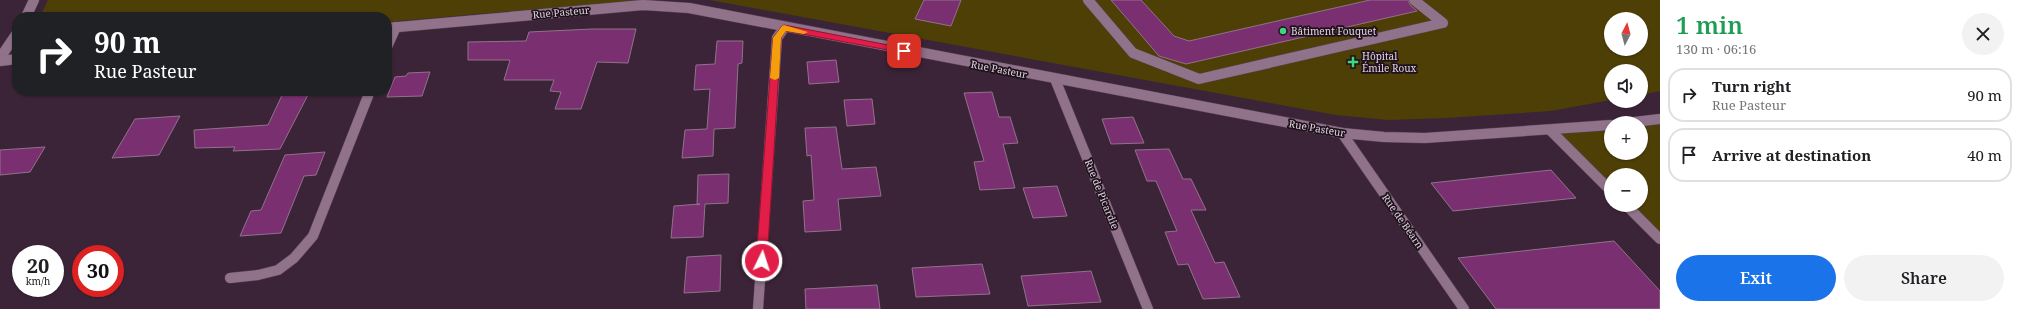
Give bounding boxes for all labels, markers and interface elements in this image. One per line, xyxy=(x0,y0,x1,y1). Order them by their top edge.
street label: Rue Pasteur xyxy=(532,3,590,21)
text: 1 min xyxy=(1676,8,1743,41)
north arrow xyxy=(1604,12,1648,56)
map controls xyxy=(1604,12,1648,212)
button: close xyxy=(1962,13,2004,55)
text: 90 m xyxy=(94,23,161,61)
place label: Bâtiment Fouquet xyxy=(1291,24,1377,38)
marker: Bâtiment Fouquet xyxy=(1278,26,1288,36)
icon: right xyxy=(28,28,80,80)
pin xyxy=(887,34,921,68)
icon: arrive xyxy=(893,40,915,62)
text: 130 m · 06:16 xyxy=(1676,40,1756,58)
place label: Hôpital Émile Roux xyxy=(1362,49,1417,75)
marker: Hôpital Émile Roux xyxy=(1347,56,1359,68)
street label: Rue Pasteur xyxy=(970,57,1029,81)
text: Rue Pasteur xyxy=(94,59,197,83)
button: sound xyxy=(1604,64,1648,108)
text: Turn right xyxy=(1712,76,1791,96)
icon: right xyxy=(1678,84,1700,106)
text: 90 m xyxy=(1967,85,2002,105)
text: Rue Pasteur xyxy=(1712,96,1786,114)
street label: Rue Pasteur xyxy=(1288,116,1347,140)
button: + xyxy=(1604,116,1648,160)
icon: arrive xyxy=(1678,144,1700,166)
text: Arrive at destination xyxy=(1712,145,1871,165)
text: 40 m xyxy=(1967,145,2002,165)
street label: Rue de Picardie xyxy=(1082,157,1122,231)
button: − xyxy=(1604,168,1648,212)
street label: Rue de Béarn xyxy=(1379,191,1427,252)
position arrow xyxy=(741,240,783,282)
speed limit sign: 30 xyxy=(72,245,124,297)
text: 20 xyxy=(27,252,49,279)
button: Exit xyxy=(1676,255,1836,301)
button: Share xyxy=(1844,255,2004,301)
text: km/h xyxy=(26,274,50,288)

